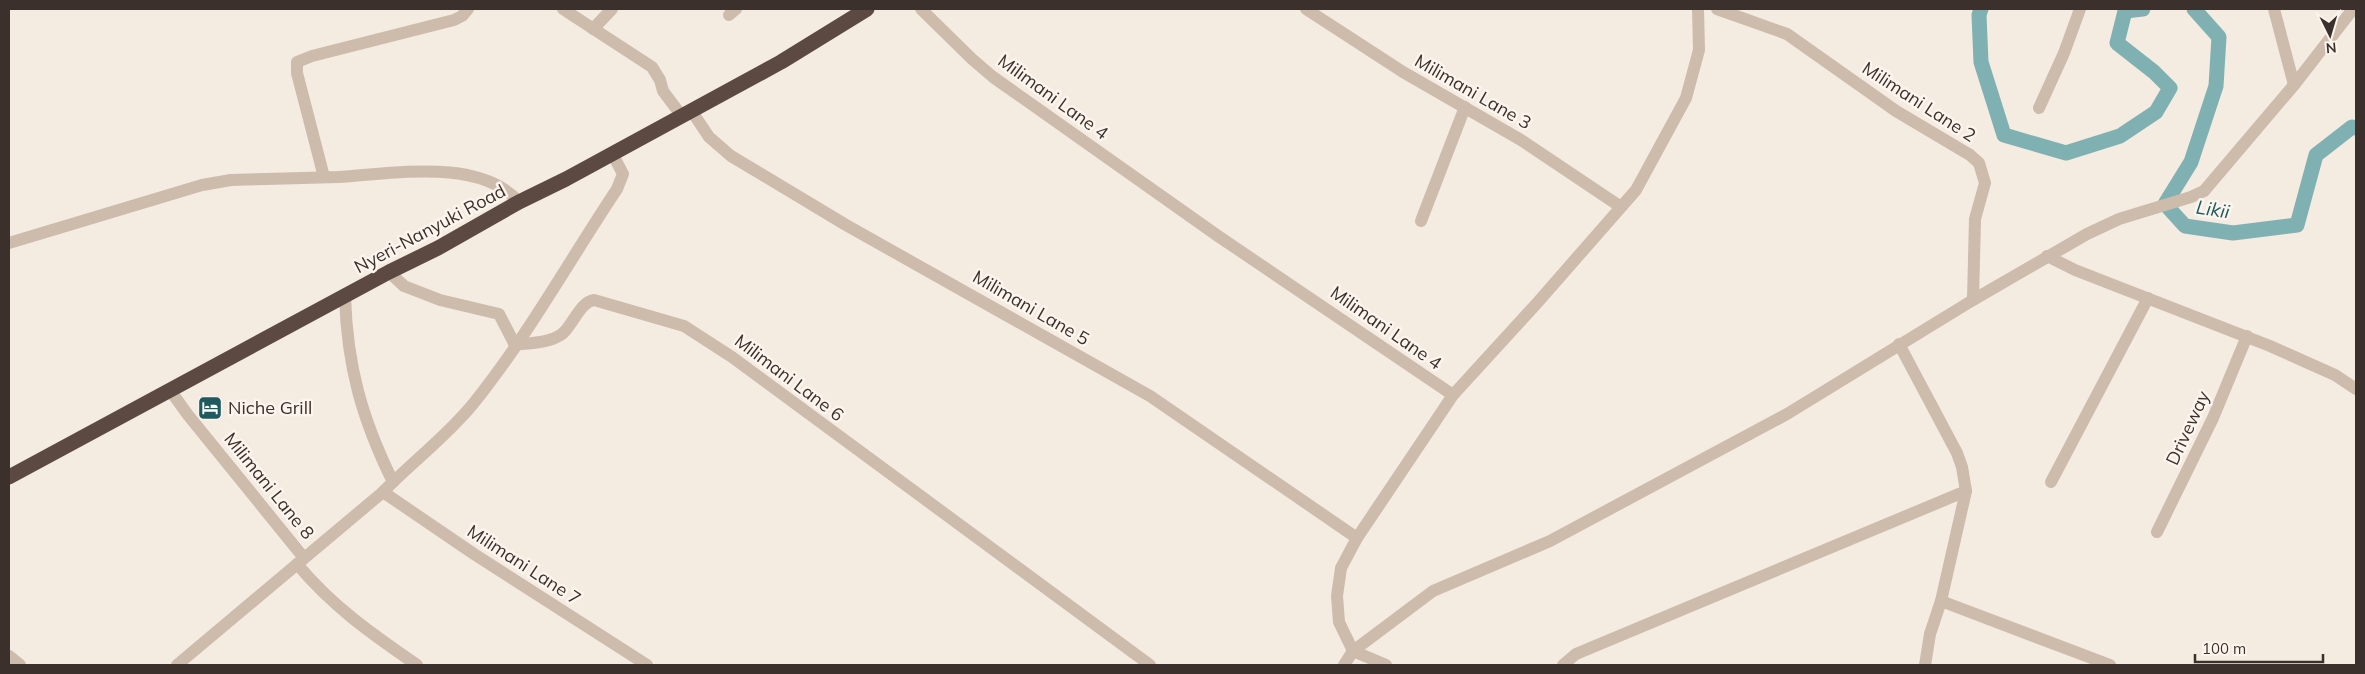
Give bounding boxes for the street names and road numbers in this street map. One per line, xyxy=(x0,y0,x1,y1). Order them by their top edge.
street label: Milimani Lane 4 xyxy=(994,49,1113,144)
street label: Milimani Lane 3 xyxy=(1411,49,1536,134)
street label: Milimani Lane 2 xyxy=(1858,56,1980,147)
street label: Nyeri-Nanyuki Road xyxy=(350,179,509,278)
street label: Milimani Lane 5 xyxy=(969,265,1094,350)
street label: Milimani Lane 4 xyxy=(1326,281,1447,375)
street label: Milimani Lane 6 xyxy=(730,329,848,426)
street label: Driveway xyxy=(2160,387,2215,468)
street label: Milimani Lane 8 xyxy=(219,428,320,544)
street label: Milimani Lane 7 xyxy=(463,519,585,610)

